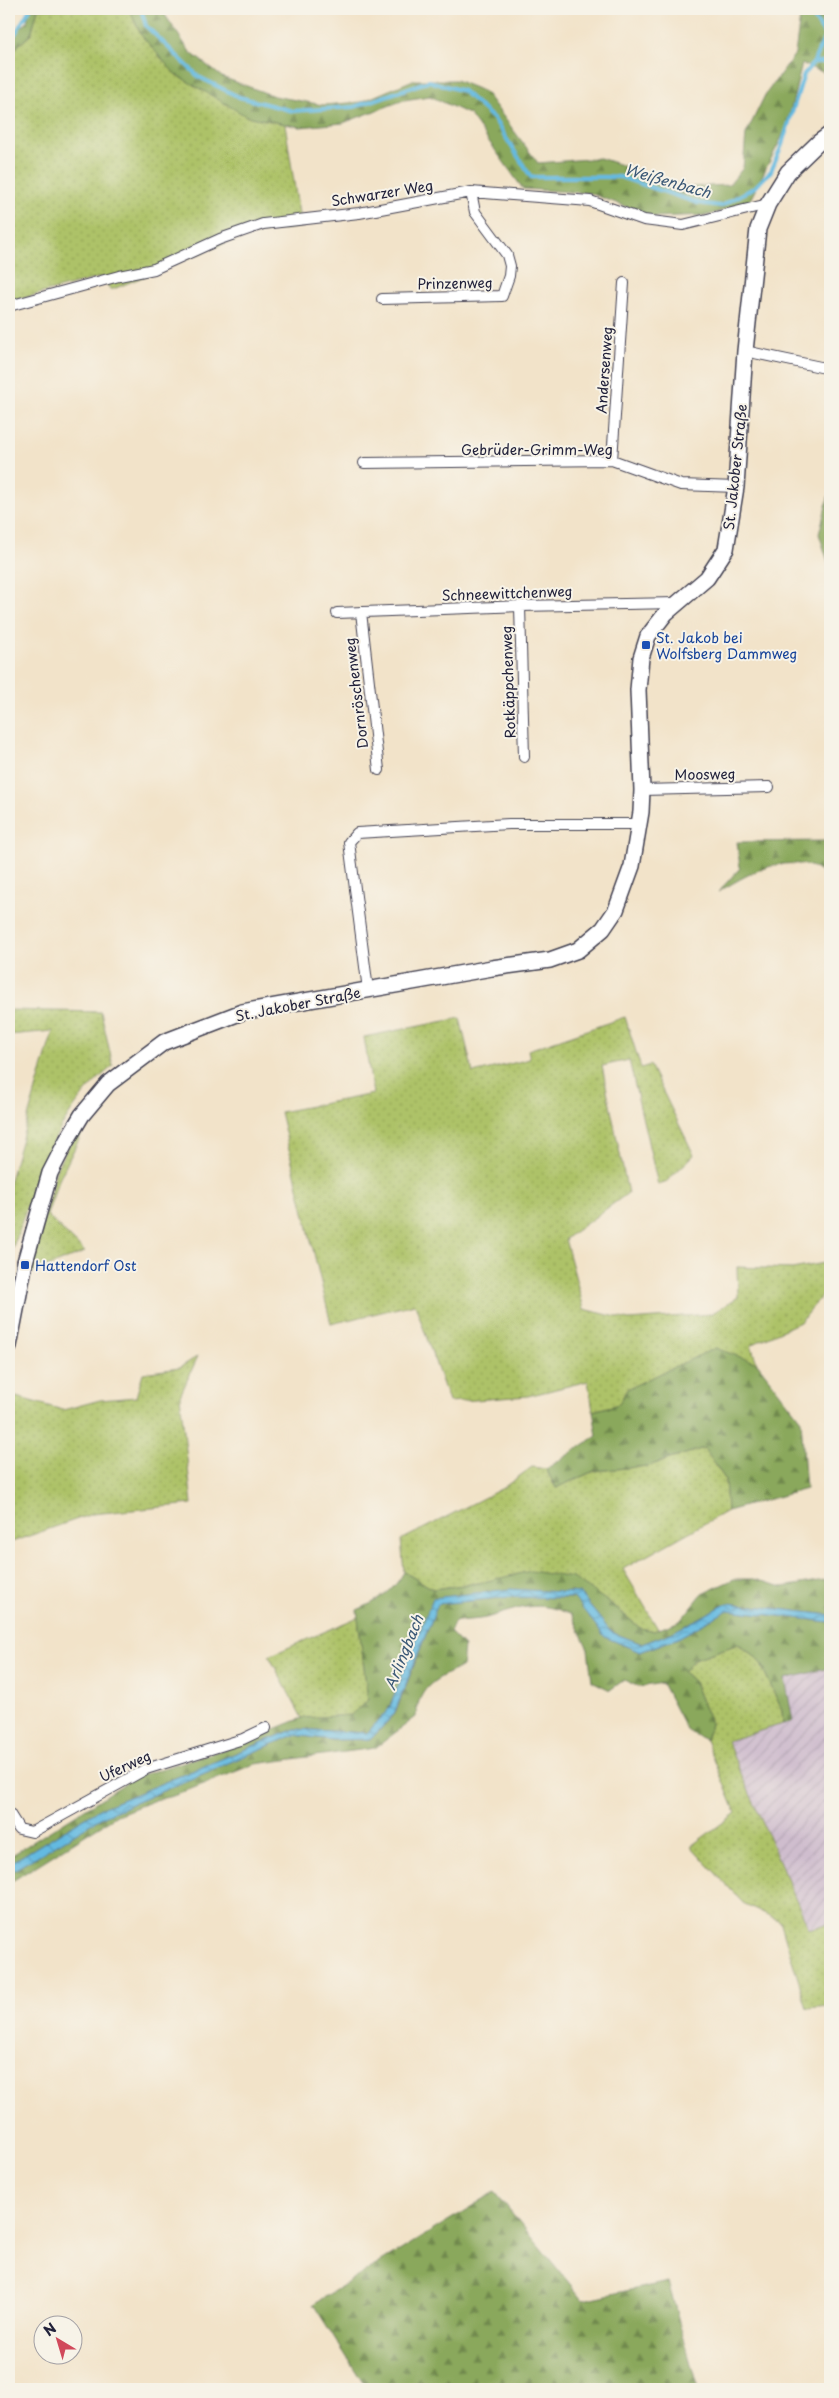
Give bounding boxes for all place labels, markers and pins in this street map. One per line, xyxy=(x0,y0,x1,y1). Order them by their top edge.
place label: St. Jakob bei Wolfsberg Dammweg xyxy=(656,627,797,664)
marker: St. Jakob bei Wolfsberg Dammweg xyxy=(640,639,652,651)
place label: Hattendorf Ost xyxy=(35,1255,137,1276)
marker: Hattendorf Ost xyxy=(19,1259,31,1271)

